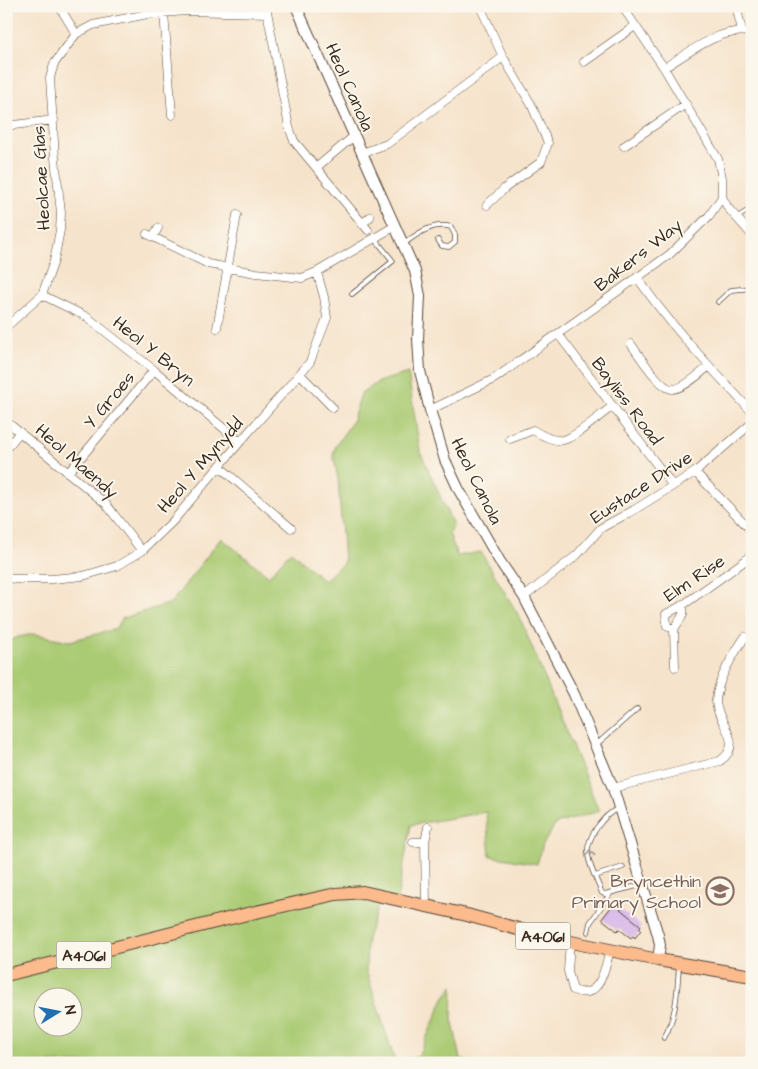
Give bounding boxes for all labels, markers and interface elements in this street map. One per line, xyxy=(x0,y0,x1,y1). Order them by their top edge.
street label: Heol Canola xyxy=(319,39,380,135)
street label: Heolcae Glas xyxy=(26,125,57,231)
street label: Bakers Way xyxy=(589,213,688,298)
street label: Heol Y Bryn xyxy=(107,310,200,393)
street label: Bayliss Road xyxy=(585,352,668,451)
street label: Y Groes xyxy=(78,366,141,434)
street label: Heol Y Mynydd xyxy=(152,412,250,519)
street label: Heol Maendy xyxy=(29,418,124,505)
street label: Heol Canola xyxy=(445,434,508,529)
street label: Eustace Drive xyxy=(585,445,697,530)
street label: Elm Rise xyxy=(659,549,730,608)
one-way arrow xyxy=(584,848,595,856)
place label: Bryncethin Primary School xyxy=(572,869,701,916)
school or university icon: Bryncethin Primary School xyxy=(705,876,735,906)
road number: A4061 xyxy=(516,922,570,949)
road number: A4061 xyxy=(56,942,112,968)
north arrow xyxy=(32,986,82,1036)
text: N xyxy=(59,1004,80,1016)

